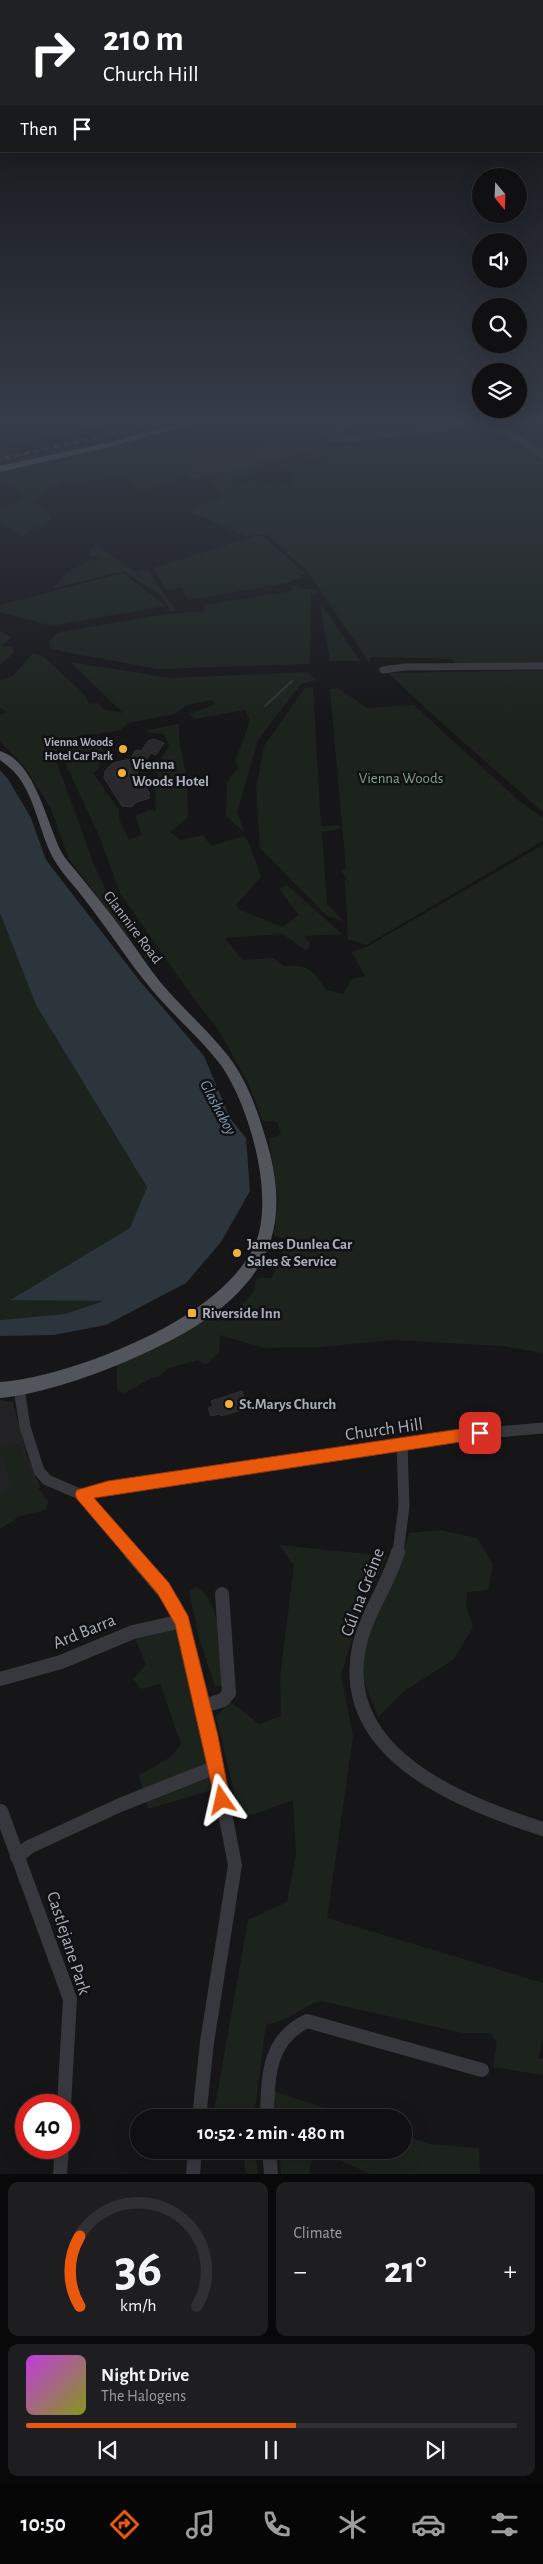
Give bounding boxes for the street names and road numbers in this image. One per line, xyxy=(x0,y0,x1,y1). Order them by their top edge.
street label: Glanmire Road xyxy=(101,888,165,967)
street label: Church Hill xyxy=(344,1416,424,1444)
street label: Cúl na Gréine xyxy=(338,1546,388,1639)
street label: Ard Barra xyxy=(50,1611,118,1653)
street label: Castlejane Park xyxy=(43,1889,93,1998)

